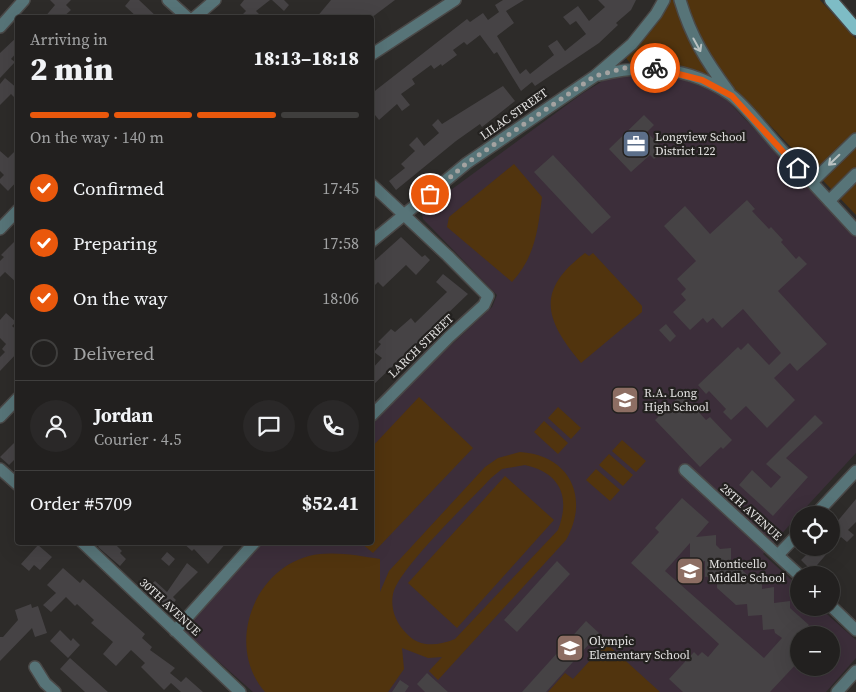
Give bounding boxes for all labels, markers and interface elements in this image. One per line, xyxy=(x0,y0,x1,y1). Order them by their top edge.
text: Arriving in xyxy=(30,28,108,50)
one-way arrow xyxy=(692,38,702,53)
courier xyxy=(630,43,680,93)
text: 18:13–18:18 xyxy=(254,45,359,71)
text: 2 min xyxy=(30,47,113,91)
icon: bike xyxy=(641,54,669,82)
street label: LILAC STREET xyxy=(477,84,552,143)
text: On the way · 140 m xyxy=(30,126,164,148)
office icon: Longview School District 122 xyxy=(621,129,651,159)
place label: Longview School District 122 xyxy=(655,129,746,159)
pin xyxy=(777,147,819,189)
icon: home xyxy=(784,154,812,182)
one-way arrow xyxy=(828,154,840,166)
pin xyxy=(409,173,451,215)
icon: check xyxy=(30,174,58,202)
text: Confirmed xyxy=(73,175,164,201)
text: 17:45 xyxy=(322,177,359,199)
icon: bag xyxy=(416,180,444,208)
icon: check xyxy=(30,229,58,257)
text: Preparing xyxy=(73,230,157,256)
text: 17:58 xyxy=(322,232,359,254)
icon: check xyxy=(30,284,58,312)
text: On the way xyxy=(73,285,168,311)
text: 18:06 xyxy=(322,287,359,309)
street label: LARCH STREET xyxy=(385,310,458,381)
text: Delivered xyxy=(73,340,154,366)
school or university icon: R.A. Long High School xyxy=(610,385,640,415)
place label: R.A. Long High School xyxy=(644,385,709,415)
button: person xyxy=(30,400,82,452)
button: chat xyxy=(243,400,295,452)
button: phone xyxy=(307,400,359,452)
text: Jordan xyxy=(94,402,153,428)
text: Courier · 4.5 xyxy=(94,428,182,450)
street label: 28TH AVENUE xyxy=(717,480,785,544)
text: Order #5709 xyxy=(30,490,132,516)
text: $52.41 xyxy=(302,490,359,516)
map controls xyxy=(790,506,840,676)
button: locate xyxy=(790,506,840,556)
school or university icon: Monticello Middle School xyxy=(675,556,705,586)
place label: Monticello Middle School xyxy=(709,556,786,586)
button: + xyxy=(790,566,840,616)
street label: 30TH AVENUE xyxy=(136,575,204,639)
button: − xyxy=(790,626,840,676)
school or university icon: Olympic Elementary School xyxy=(555,633,585,663)
place label: Olympic Elementary School xyxy=(589,633,690,663)

